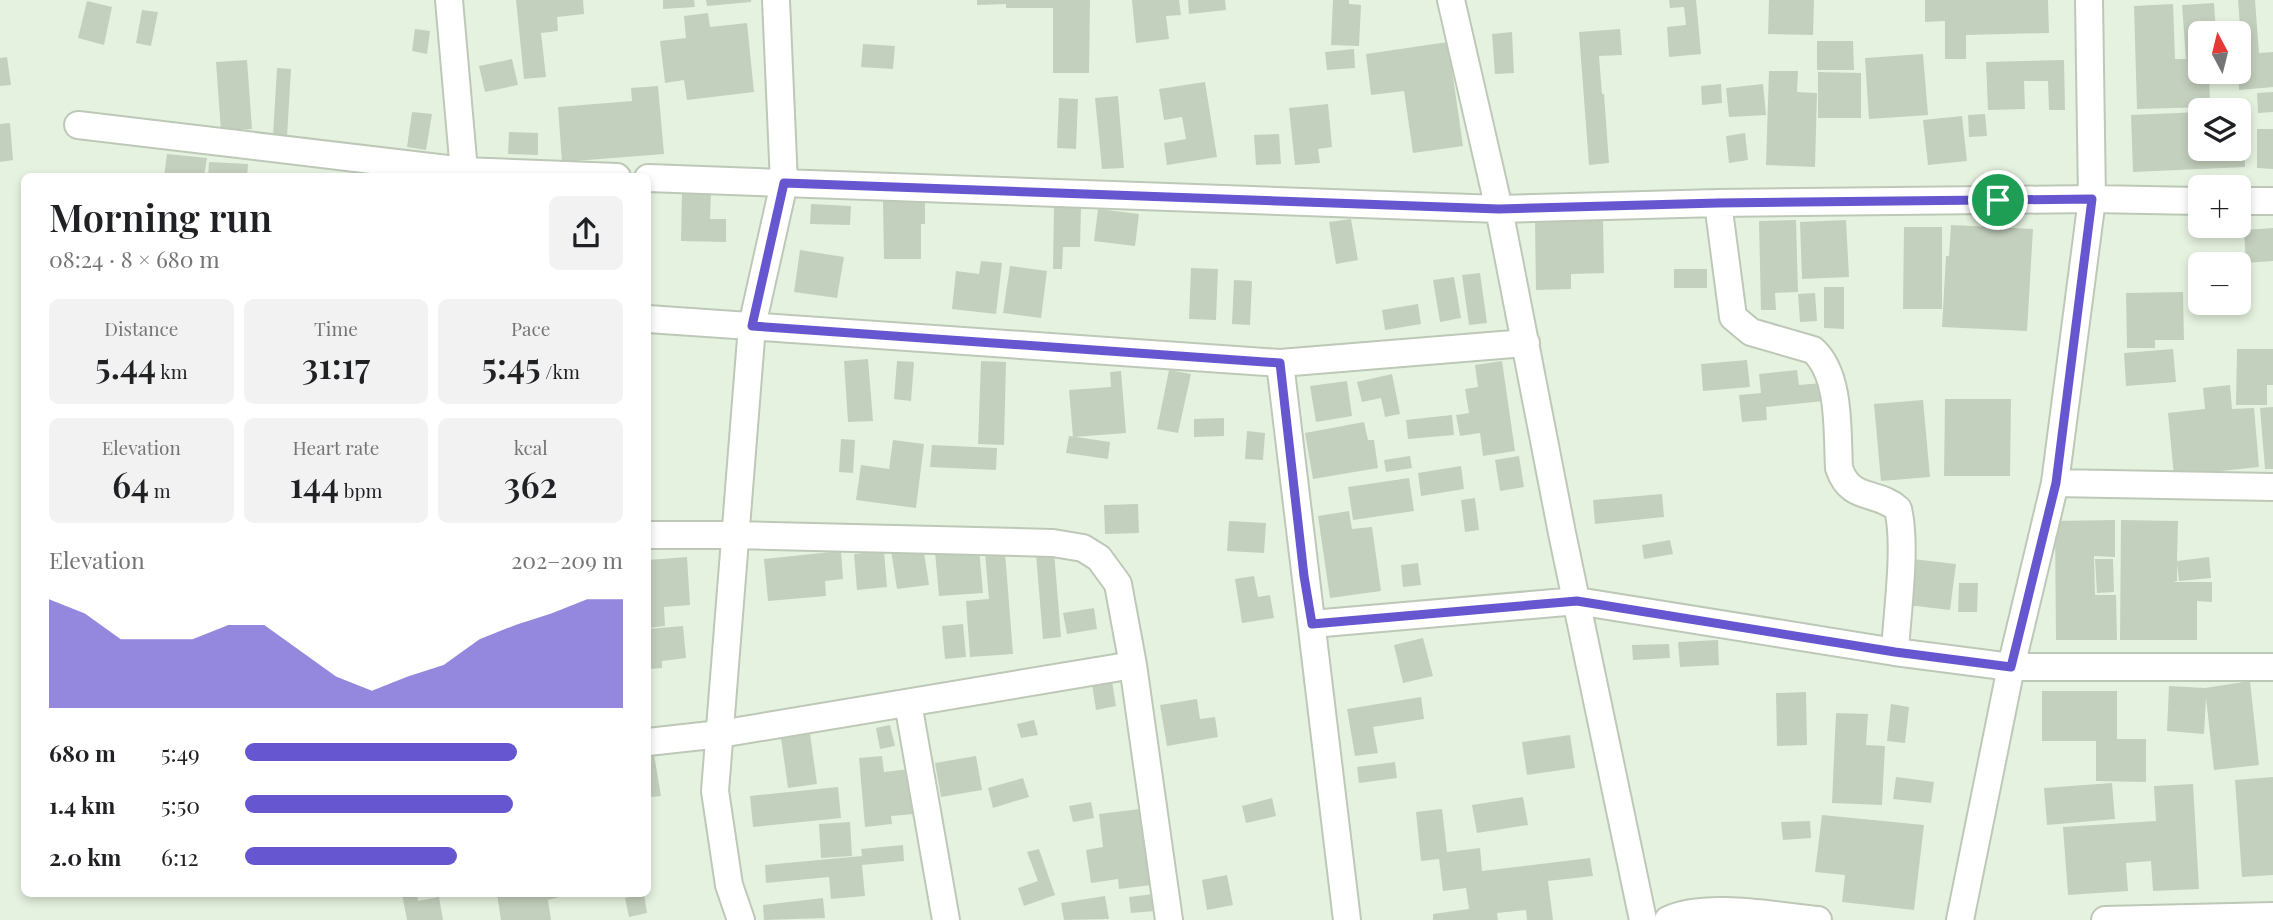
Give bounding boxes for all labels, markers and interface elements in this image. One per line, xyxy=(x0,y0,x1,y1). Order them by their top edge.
north arrow xyxy=(2188,21,2250,84)
map controls xyxy=(2188,21,2251,315)
button: layers xyxy=(2188,98,2251,161)
pin xyxy=(1968,170,2028,230)
button: + xyxy=(2188,175,2251,238)
icon: arrive xyxy=(1979,181,2017,219)
text: Morning run xyxy=(49,191,272,242)
button: share xyxy=(549,196,623,270)
text: 08:24 · 8 × 680 m xyxy=(49,243,220,274)
button: − xyxy=(2188,252,2251,315)
text: Distance xyxy=(104,315,178,341)
text: Time xyxy=(314,315,358,341)
text: Pace xyxy=(511,315,550,341)
text: 5.44 xyxy=(95,341,156,388)
text: 31:17 xyxy=(302,341,370,388)
text: 5:45 xyxy=(482,341,541,388)
text: km xyxy=(156,358,188,384)
text: /km xyxy=(541,358,580,384)
text: Elevation xyxy=(102,434,181,460)
text: Heart rate xyxy=(293,434,379,460)
text: kcal xyxy=(514,434,548,460)
text: 64 xyxy=(112,460,149,507)
text: 144 xyxy=(290,460,339,507)
text: 362 xyxy=(504,460,557,507)
text: m xyxy=(149,477,171,503)
text: bpm xyxy=(339,477,382,503)
text: Elevation xyxy=(49,544,145,575)
text: 202–209 m xyxy=(511,544,623,575)
text: 680 m xyxy=(49,737,116,768)
text: 5:49 xyxy=(161,737,200,768)
text: 1.4 km xyxy=(49,789,115,820)
text: 5:50 xyxy=(161,789,200,820)
text: 2.0 km xyxy=(49,841,121,872)
text: 6:12 xyxy=(161,841,199,872)

